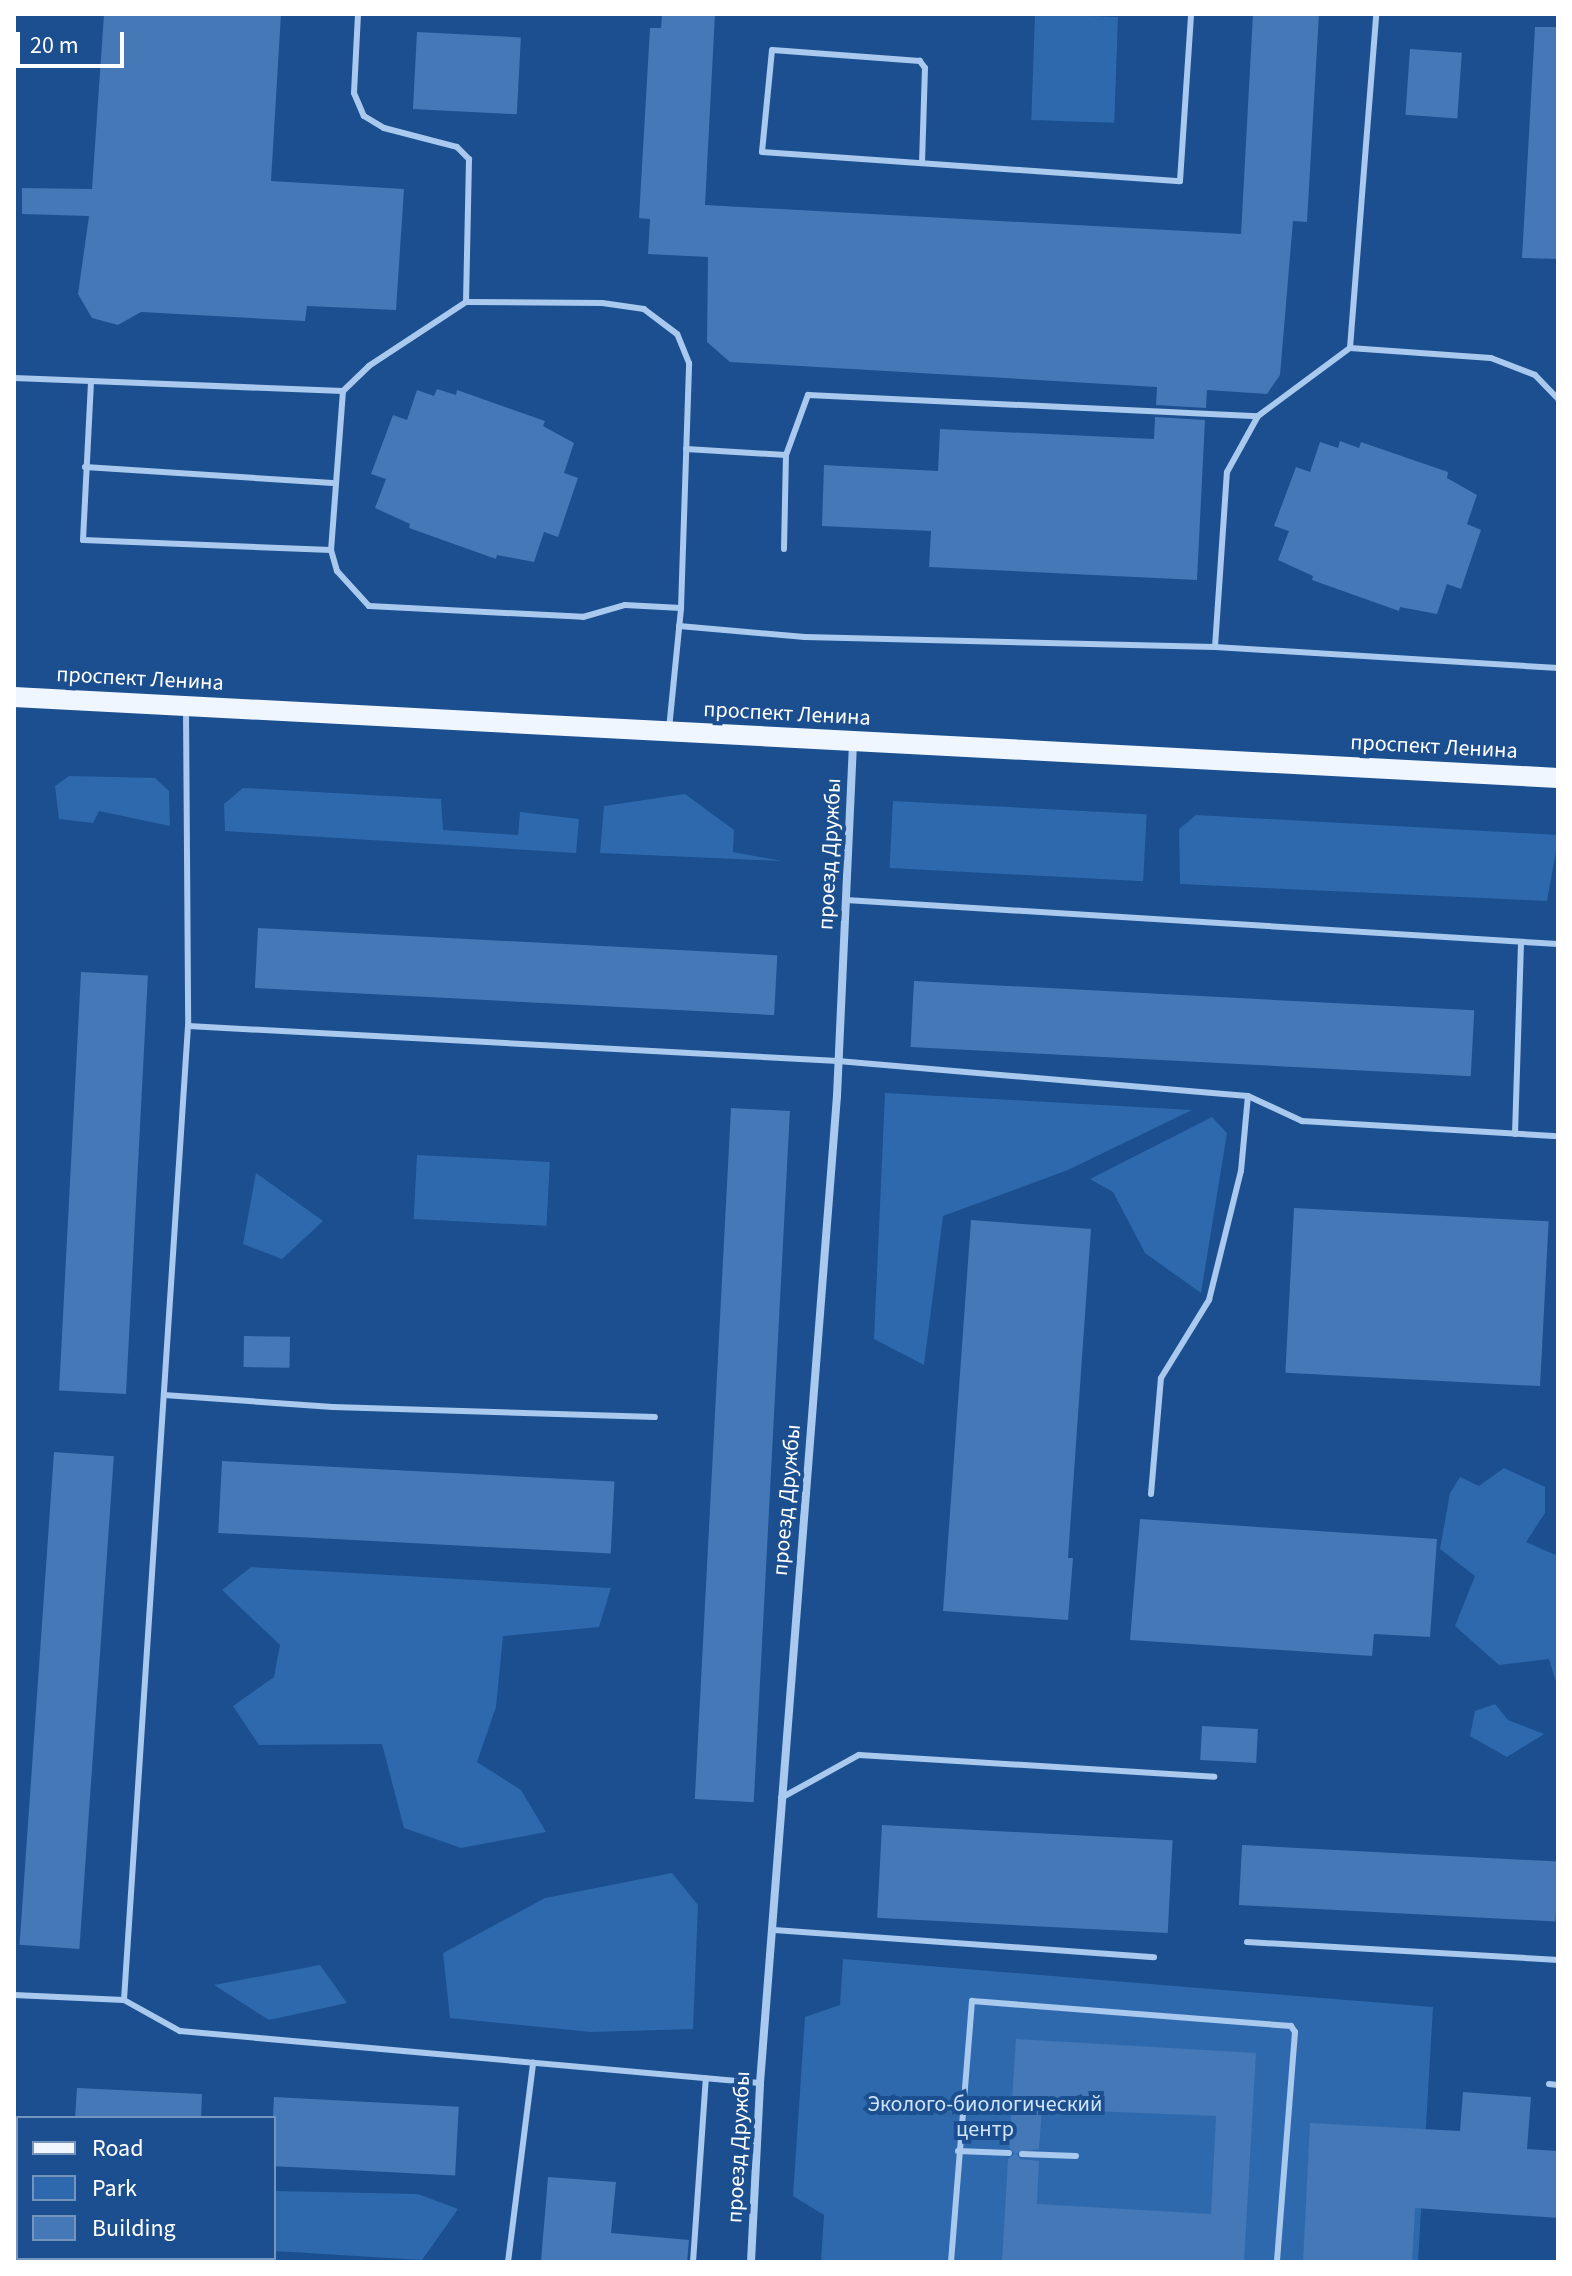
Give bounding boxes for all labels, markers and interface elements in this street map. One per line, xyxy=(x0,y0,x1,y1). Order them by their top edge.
scale bar xyxy=(20,16,128,66)
text: 20 m xyxy=(30,28,79,63)
street label: проспект Ленина xyxy=(56,661,224,697)
street label: проспект Ленина xyxy=(703,696,871,732)
street label: проспект Ленина xyxy=(1350,729,1518,765)
street label: проезд Дружбы xyxy=(813,777,847,931)
street label: проезд Дружбы xyxy=(767,1423,807,1577)
street label: проезд Дружбы xyxy=(722,2070,756,2224)
park label: Эколого-биологический центр xyxy=(868,2091,1102,2142)
legend xyxy=(16,2116,276,2260)
text: Road xyxy=(92,2131,144,2166)
text: Park xyxy=(92,2171,137,2206)
text: Building xyxy=(92,2211,176,2246)

